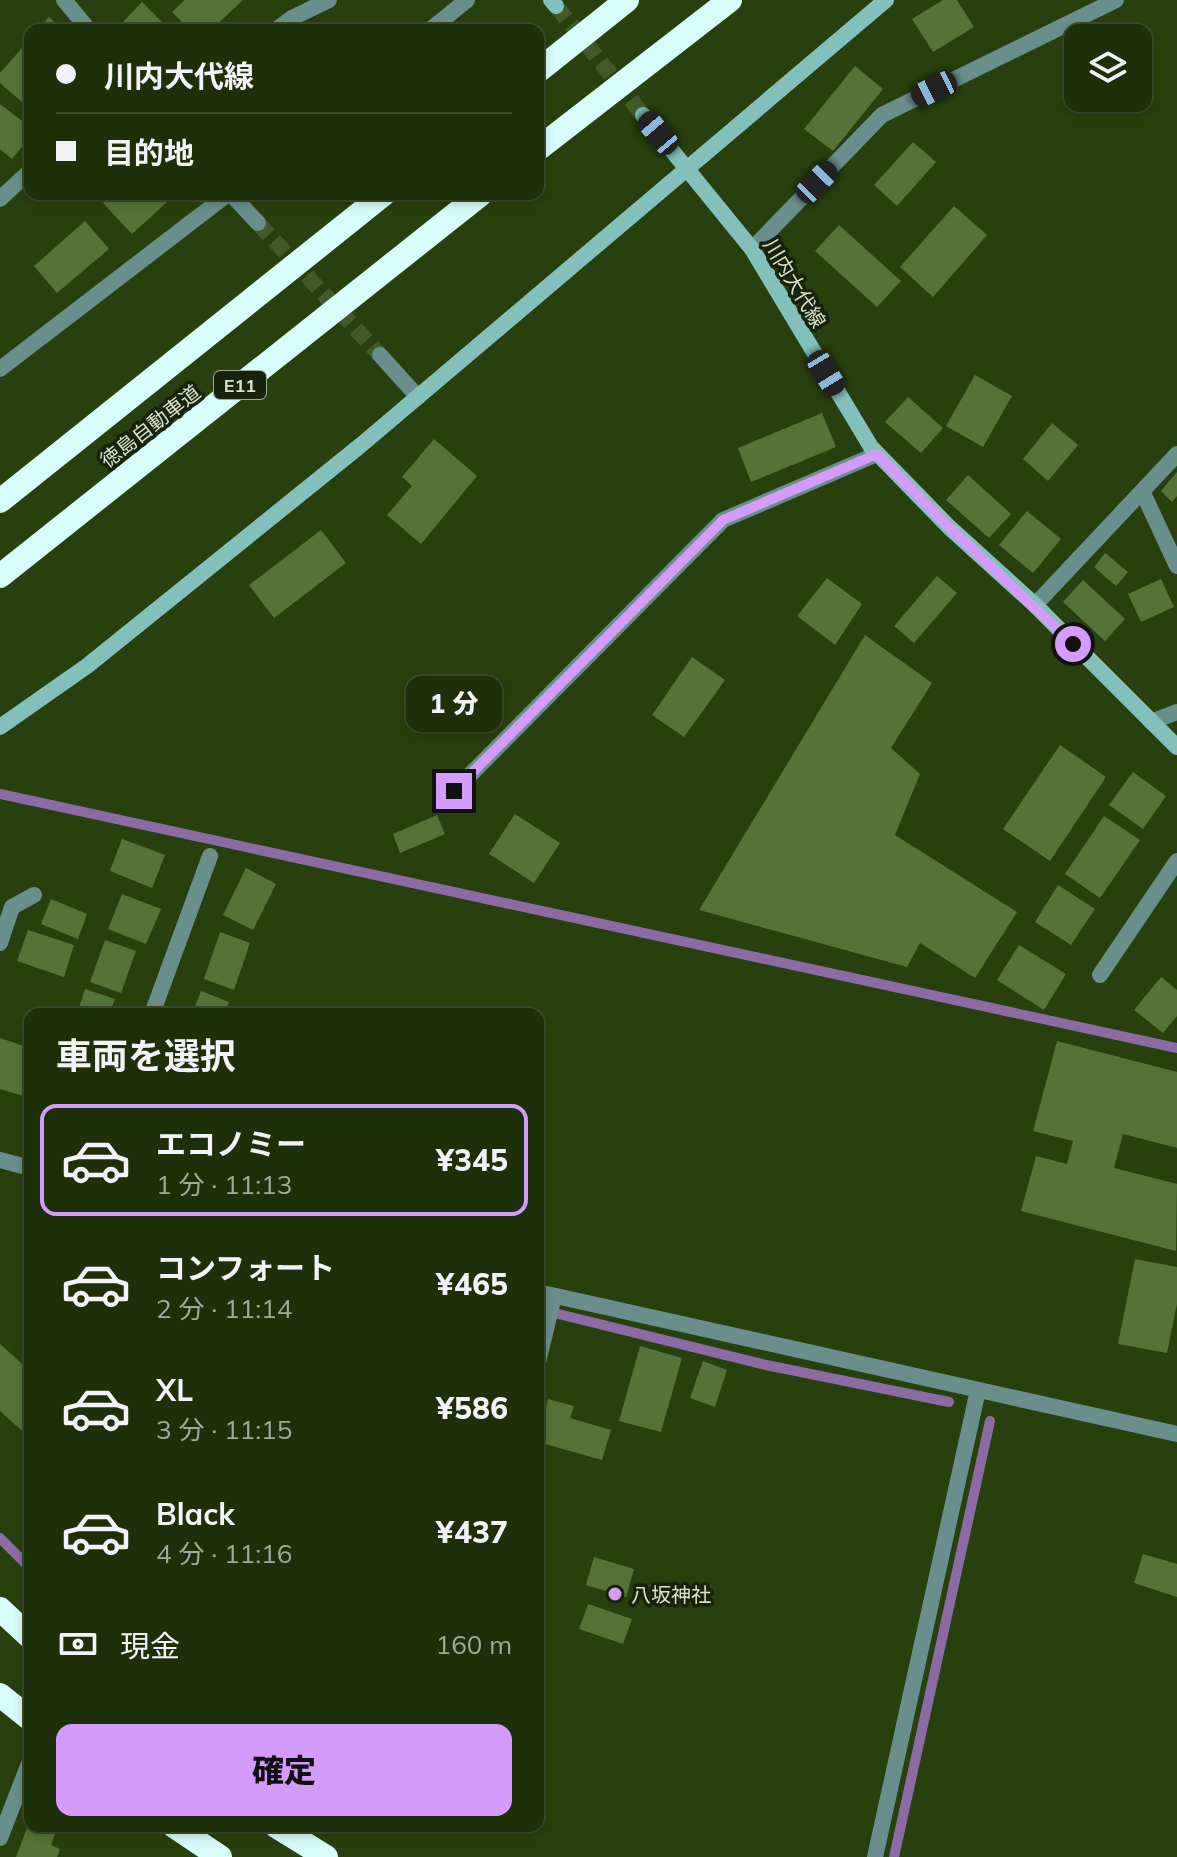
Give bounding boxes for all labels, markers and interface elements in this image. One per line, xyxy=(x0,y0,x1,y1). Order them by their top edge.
map controls xyxy=(1064,24,1152,112)
button: layers xyxy=(1064,24,1152,112)
text: 川内大代線 xyxy=(104,57,254,95)
car xyxy=(907,68,961,110)
car xyxy=(633,107,683,159)
text: 目的地 xyxy=(104,134,194,172)
car xyxy=(792,156,842,208)
street label: 川内大代線 xyxy=(759,234,831,332)
car xyxy=(803,346,849,400)
road number: E11 xyxy=(214,371,266,399)
street label: 徳島自動車道 xyxy=(95,379,205,473)
route start xyxy=(1055,626,1091,662)
callout: 1 分 xyxy=(406,675,502,731)
text: 1 分 xyxy=(430,687,478,720)
route end xyxy=(436,773,472,809)
text: 車両を選択 xyxy=(56,1033,236,1078)
icon: car xyxy=(60,1124,132,1196)
text: エコノミー xyxy=(156,1125,306,1163)
text: ¥345 xyxy=(436,1141,508,1179)
text: 1 分 · 11:13 xyxy=(156,1168,292,1201)
icon: car xyxy=(60,1248,132,1320)
text: コンフォート xyxy=(156,1249,335,1287)
text: ¥465 xyxy=(436,1265,508,1303)
text: 2 分 · 11:14 xyxy=(156,1292,292,1325)
text: XL xyxy=(156,1371,193,1409)
icon: car xyxy=(60,1372,132,1444)
text: ¥586 xyxy=(436,1389,508,1427)
text: 3 分 · 11:15 xyxy=(156,1413,292,1446)
text: Black xyxy=(156,1495,235,1533)
icon: car xyxy=(60,1496,132,1568)
text: ¥437 xyxy=(436,1513,508,1551)
text: 4 分 · 11:16 xyxy=(156,1537,292,1570)
place label: 八坂神社 xyxy=(631,1582,711,1607)
marker: 八坂神社 xyxy=(606,1585,624,1603)
icon: cash xyxy=(56,1622,100,1666)
text: 現金 xyxy=(120,1627,180,1665)
text: 160 m xyxy=(436,1628,512,1661)
button: 確定 xyxy=(56,1724,512,1816)

